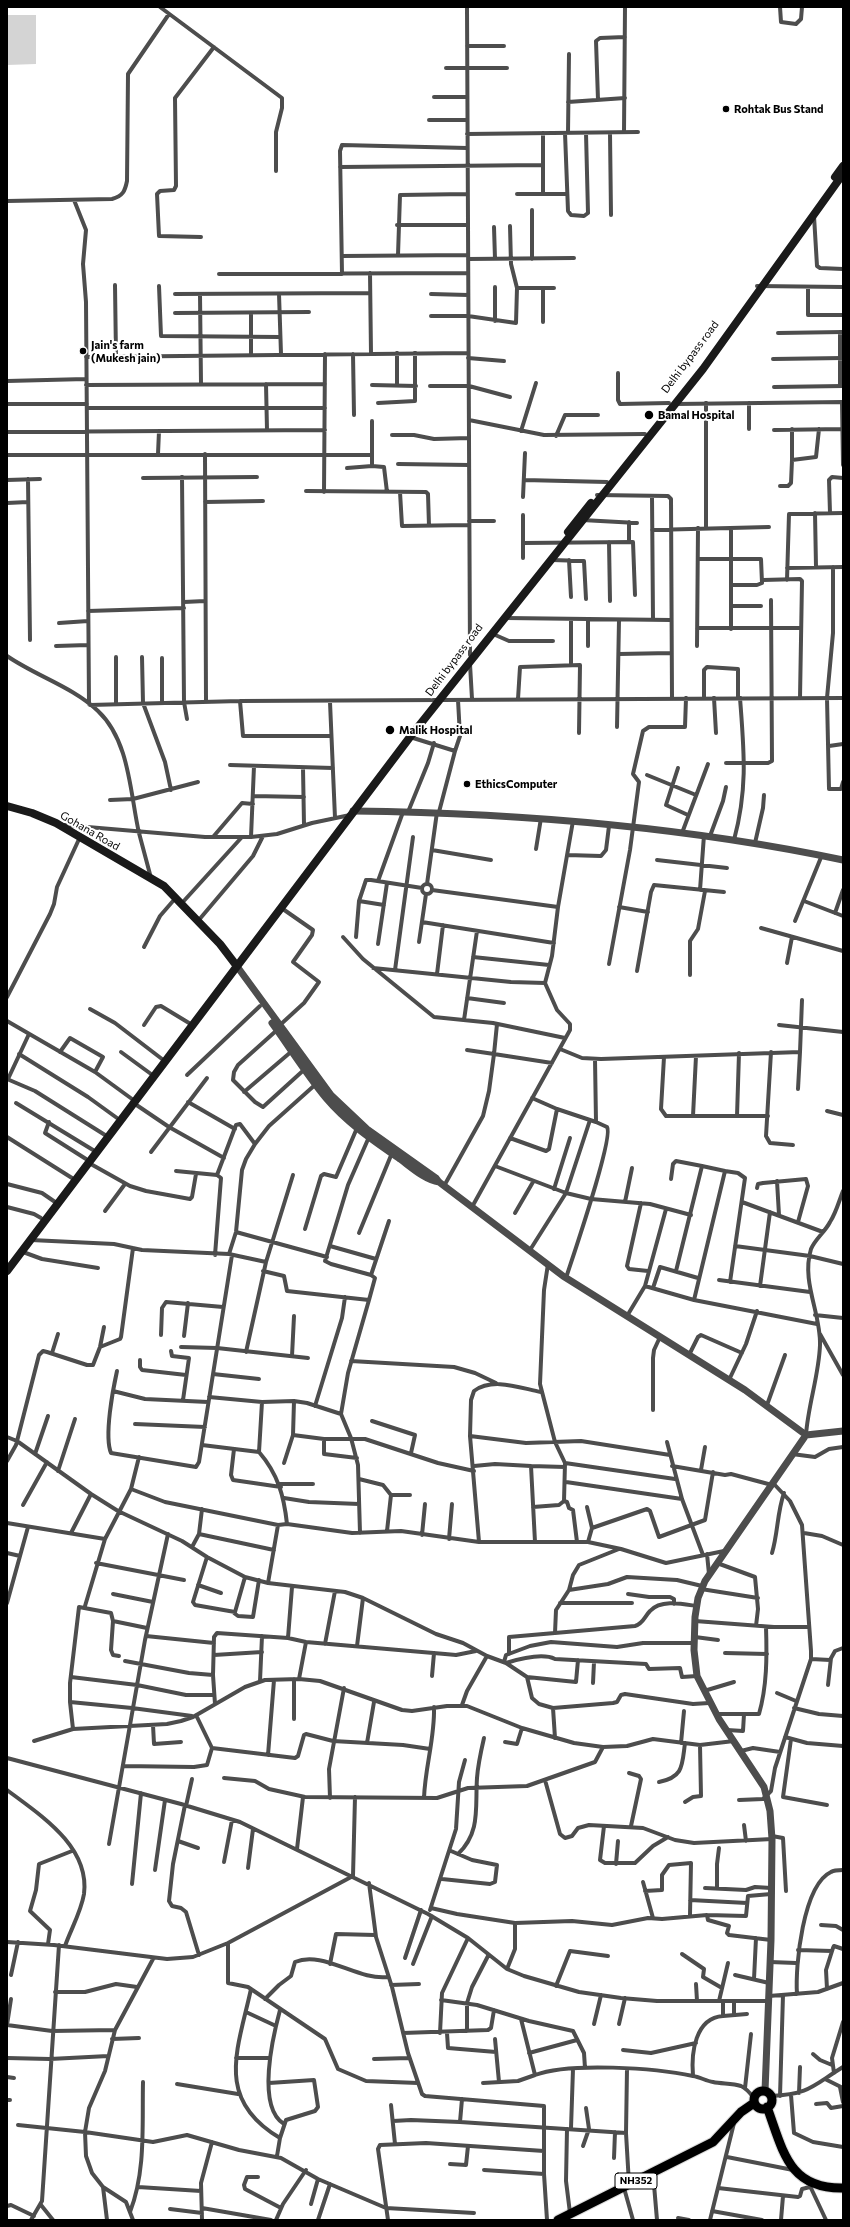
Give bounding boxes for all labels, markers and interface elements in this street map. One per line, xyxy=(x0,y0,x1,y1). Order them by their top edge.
place label: Rohtak Bus Stand xyxy=(734,102,824,116)
marker: Rohtak Bus Stand xyxy=(721,104,731,114)
street label: Delhi bypass road xyxy=(658,318,722,396)
place label: Jain's farm (Mukesh jain) xyxy=(91,338,161,364)
marker: Jain's farm (Mukesh jain) xyxy=(78,346,88,356)
place label: Bamal Hospital xyxy=(658,408,734,422)
marker: Bamal Hospital xyxy=(643,409,655,421)
street label: Delhi bypass road xyxy=(422,621,486,699)
place label: Malik Hospital xyxy=(399,723,473,737)
marker: Malik Hospital xyxy=(384,724,396,736)
place label: EthicsComputer xyxy=(475,777,557,791)
marker: EthicsComputer xyxy=(462,779,472,789)
street label: Gohana Road xyxy=(58,809,122,853)
road number: NH352 xyxy=(615,2173,657,2189)

